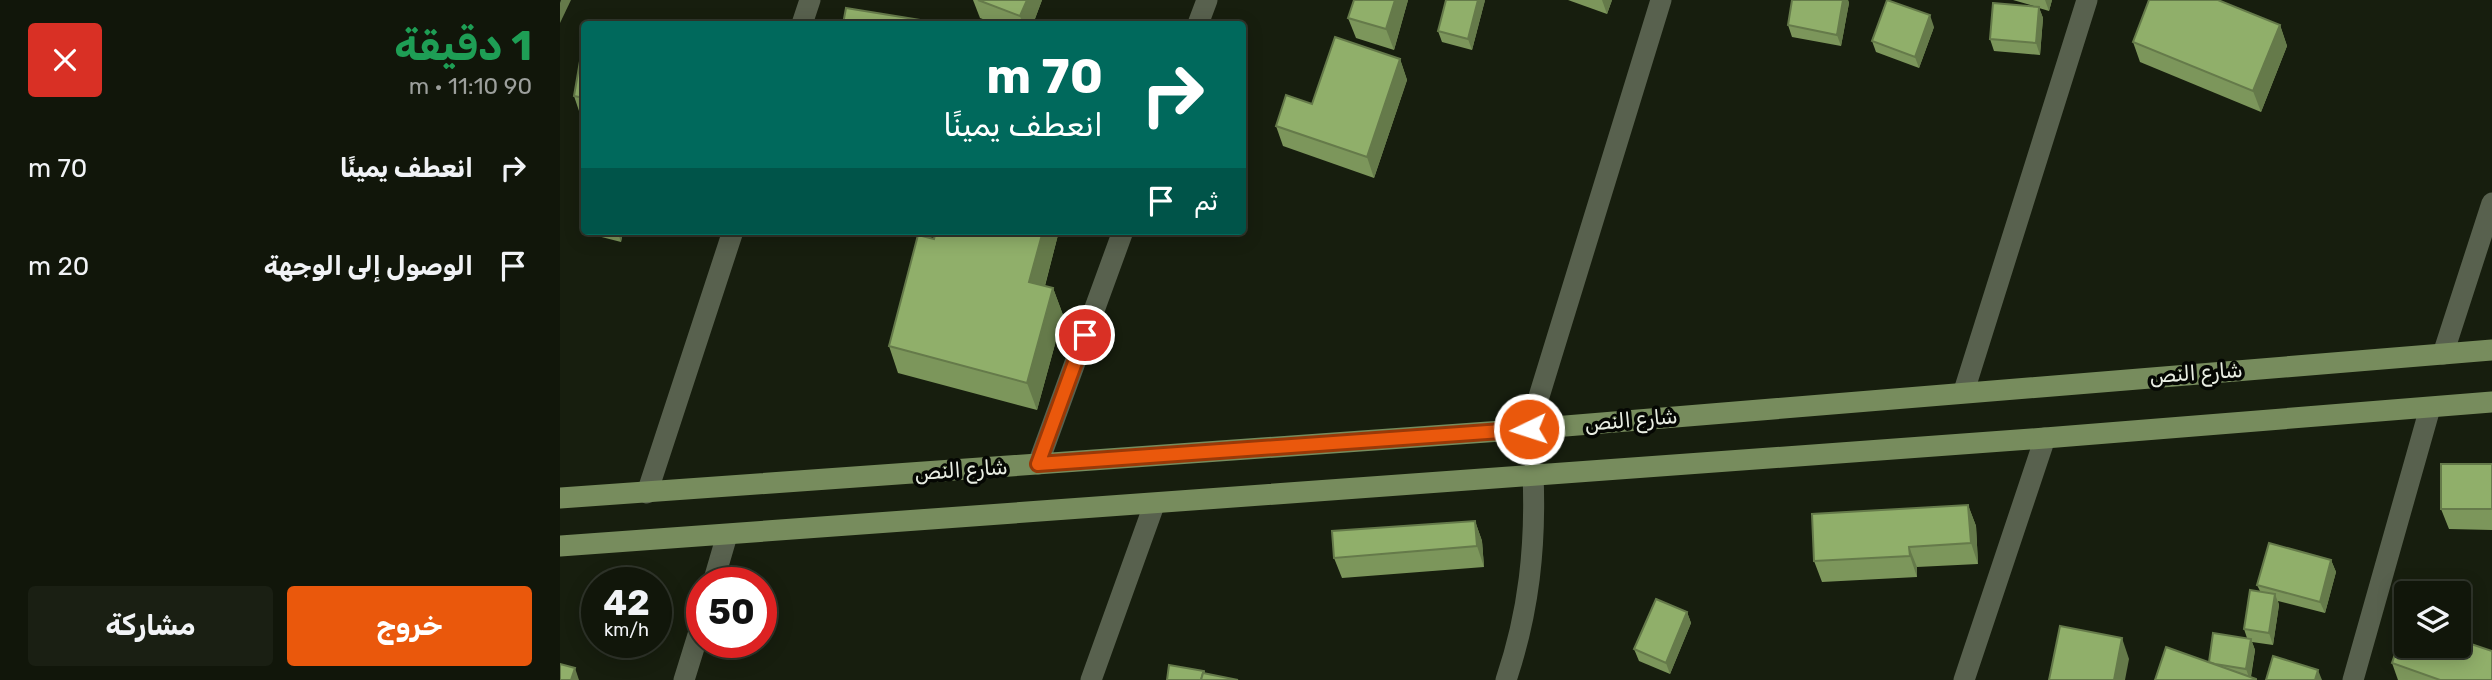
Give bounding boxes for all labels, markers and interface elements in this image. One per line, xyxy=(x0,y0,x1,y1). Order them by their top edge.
text: 1 دقيقة xyxy=(394,21,532,71)
button: close xyxy=(28,23,102,97)
text: 70 m xyxy=(986,47,1103,105)
icon: right xyxy=(1127,49,1218,140)
text: 90 m · 11:10 xyxy=(409,72,532,100)
text: انعطف يمينًا xyxy=(943,106,1103,144)
icon: right xyxy=(494,149,532,187)
text: 70 m xyxy=(28,153,87,184)
text: انعطف يمينًا xyxy=(340,153,473,184)
icon: arrive xyxy=(1142,182,1180,220)
text: ثم xyxy=(1194,186,1218,217)
icon: arrive xyxy=(494,247,532,285)
text: 20 m xyxy=(28,251,89,282)
text: الوصول إلى الوجهة xyxy=(264,251,473,282)
pin xyxy=(1055,305,1115,365)
icon: arrive xyxy=(1066,316,1104,354)
street label: شارع النص xyxy=(2149,357,2243,390)
position arrow xyxy=(1492,392,1566,466)
street label: شارع النص xyxy=(1583,403,1679,438)
street label: شارع النص xyxy=(914,454,1008,487)
speed limit sign: 50 xyxy=(686,567,777,658)
map controls xyxy=(2394,581,2471,658)
button: layers xyxy=(2394,581,2471,658)
text: 42 xyxy=(603,582,650,624)
button: مشاركة xyxy=(28,586,273,666)
button: خروج xyxy=(287,586,532,666)
text: km/h xyxy=(604,619,649,641)

